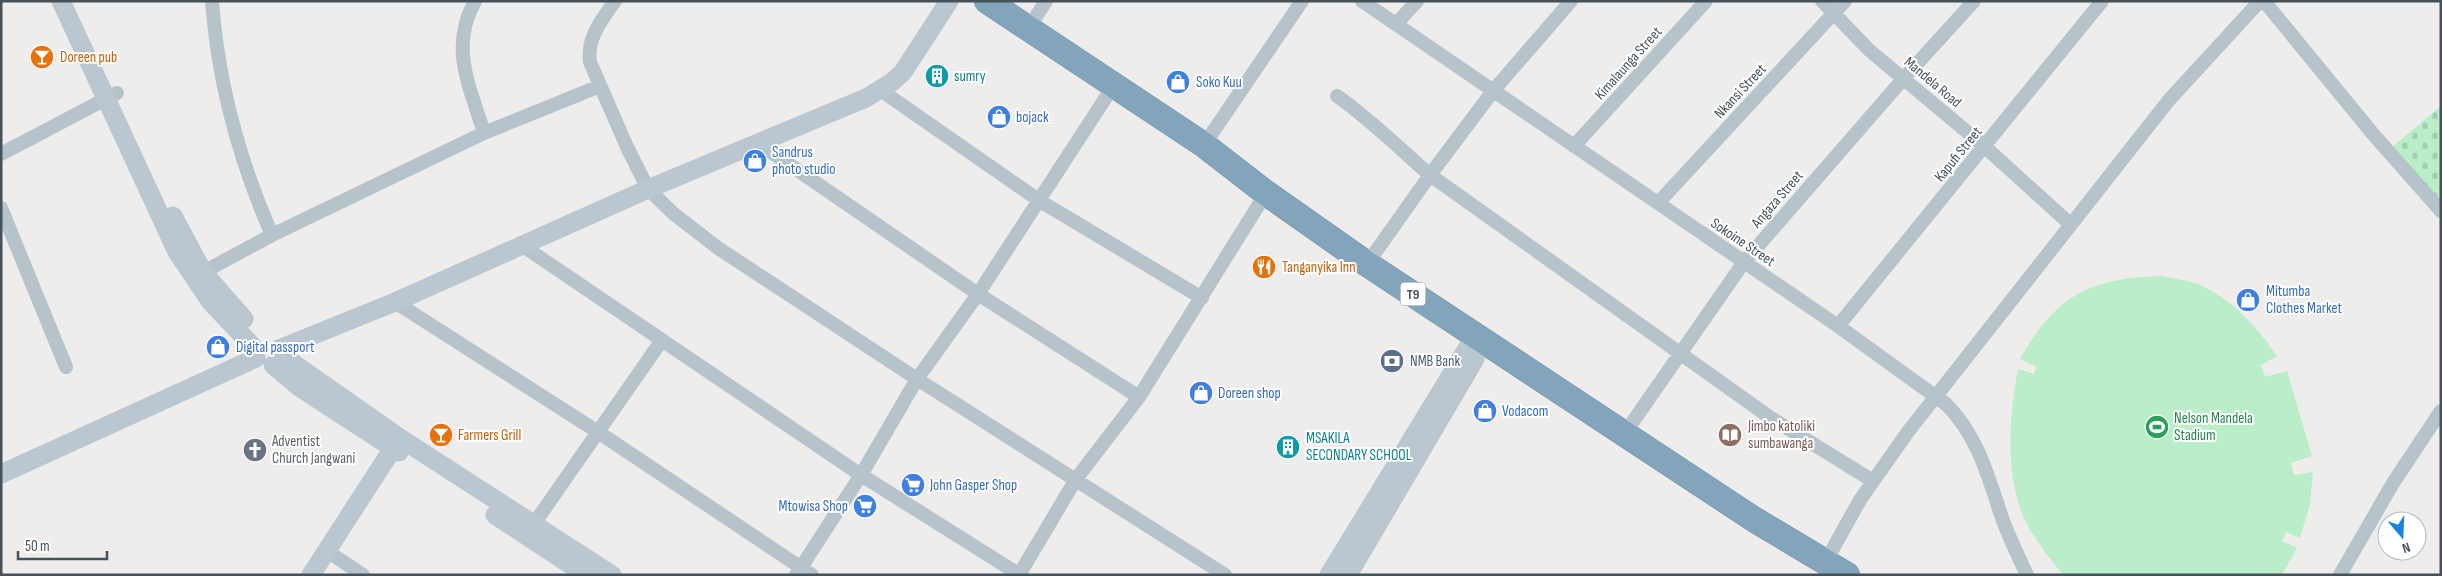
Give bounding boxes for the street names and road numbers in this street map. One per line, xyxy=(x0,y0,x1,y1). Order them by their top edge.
street label: Kimalaunga Street xyxy=(1591,23,1666,104)
street label: Mandela Road xyxy=(1900,53,1965,112)
street label: Nkansi Street xyxy=(1710,60,1771,123)
street label: Kapufi Street xyxy=(1930,123,1987,186)
street label: Angaza Street xyxy=(1747,166,1808,233)
street label: Sokoine Street xyxy=(1707,214,1779,271)
road number: T9 xyxy=(1400,282,1426,306)

